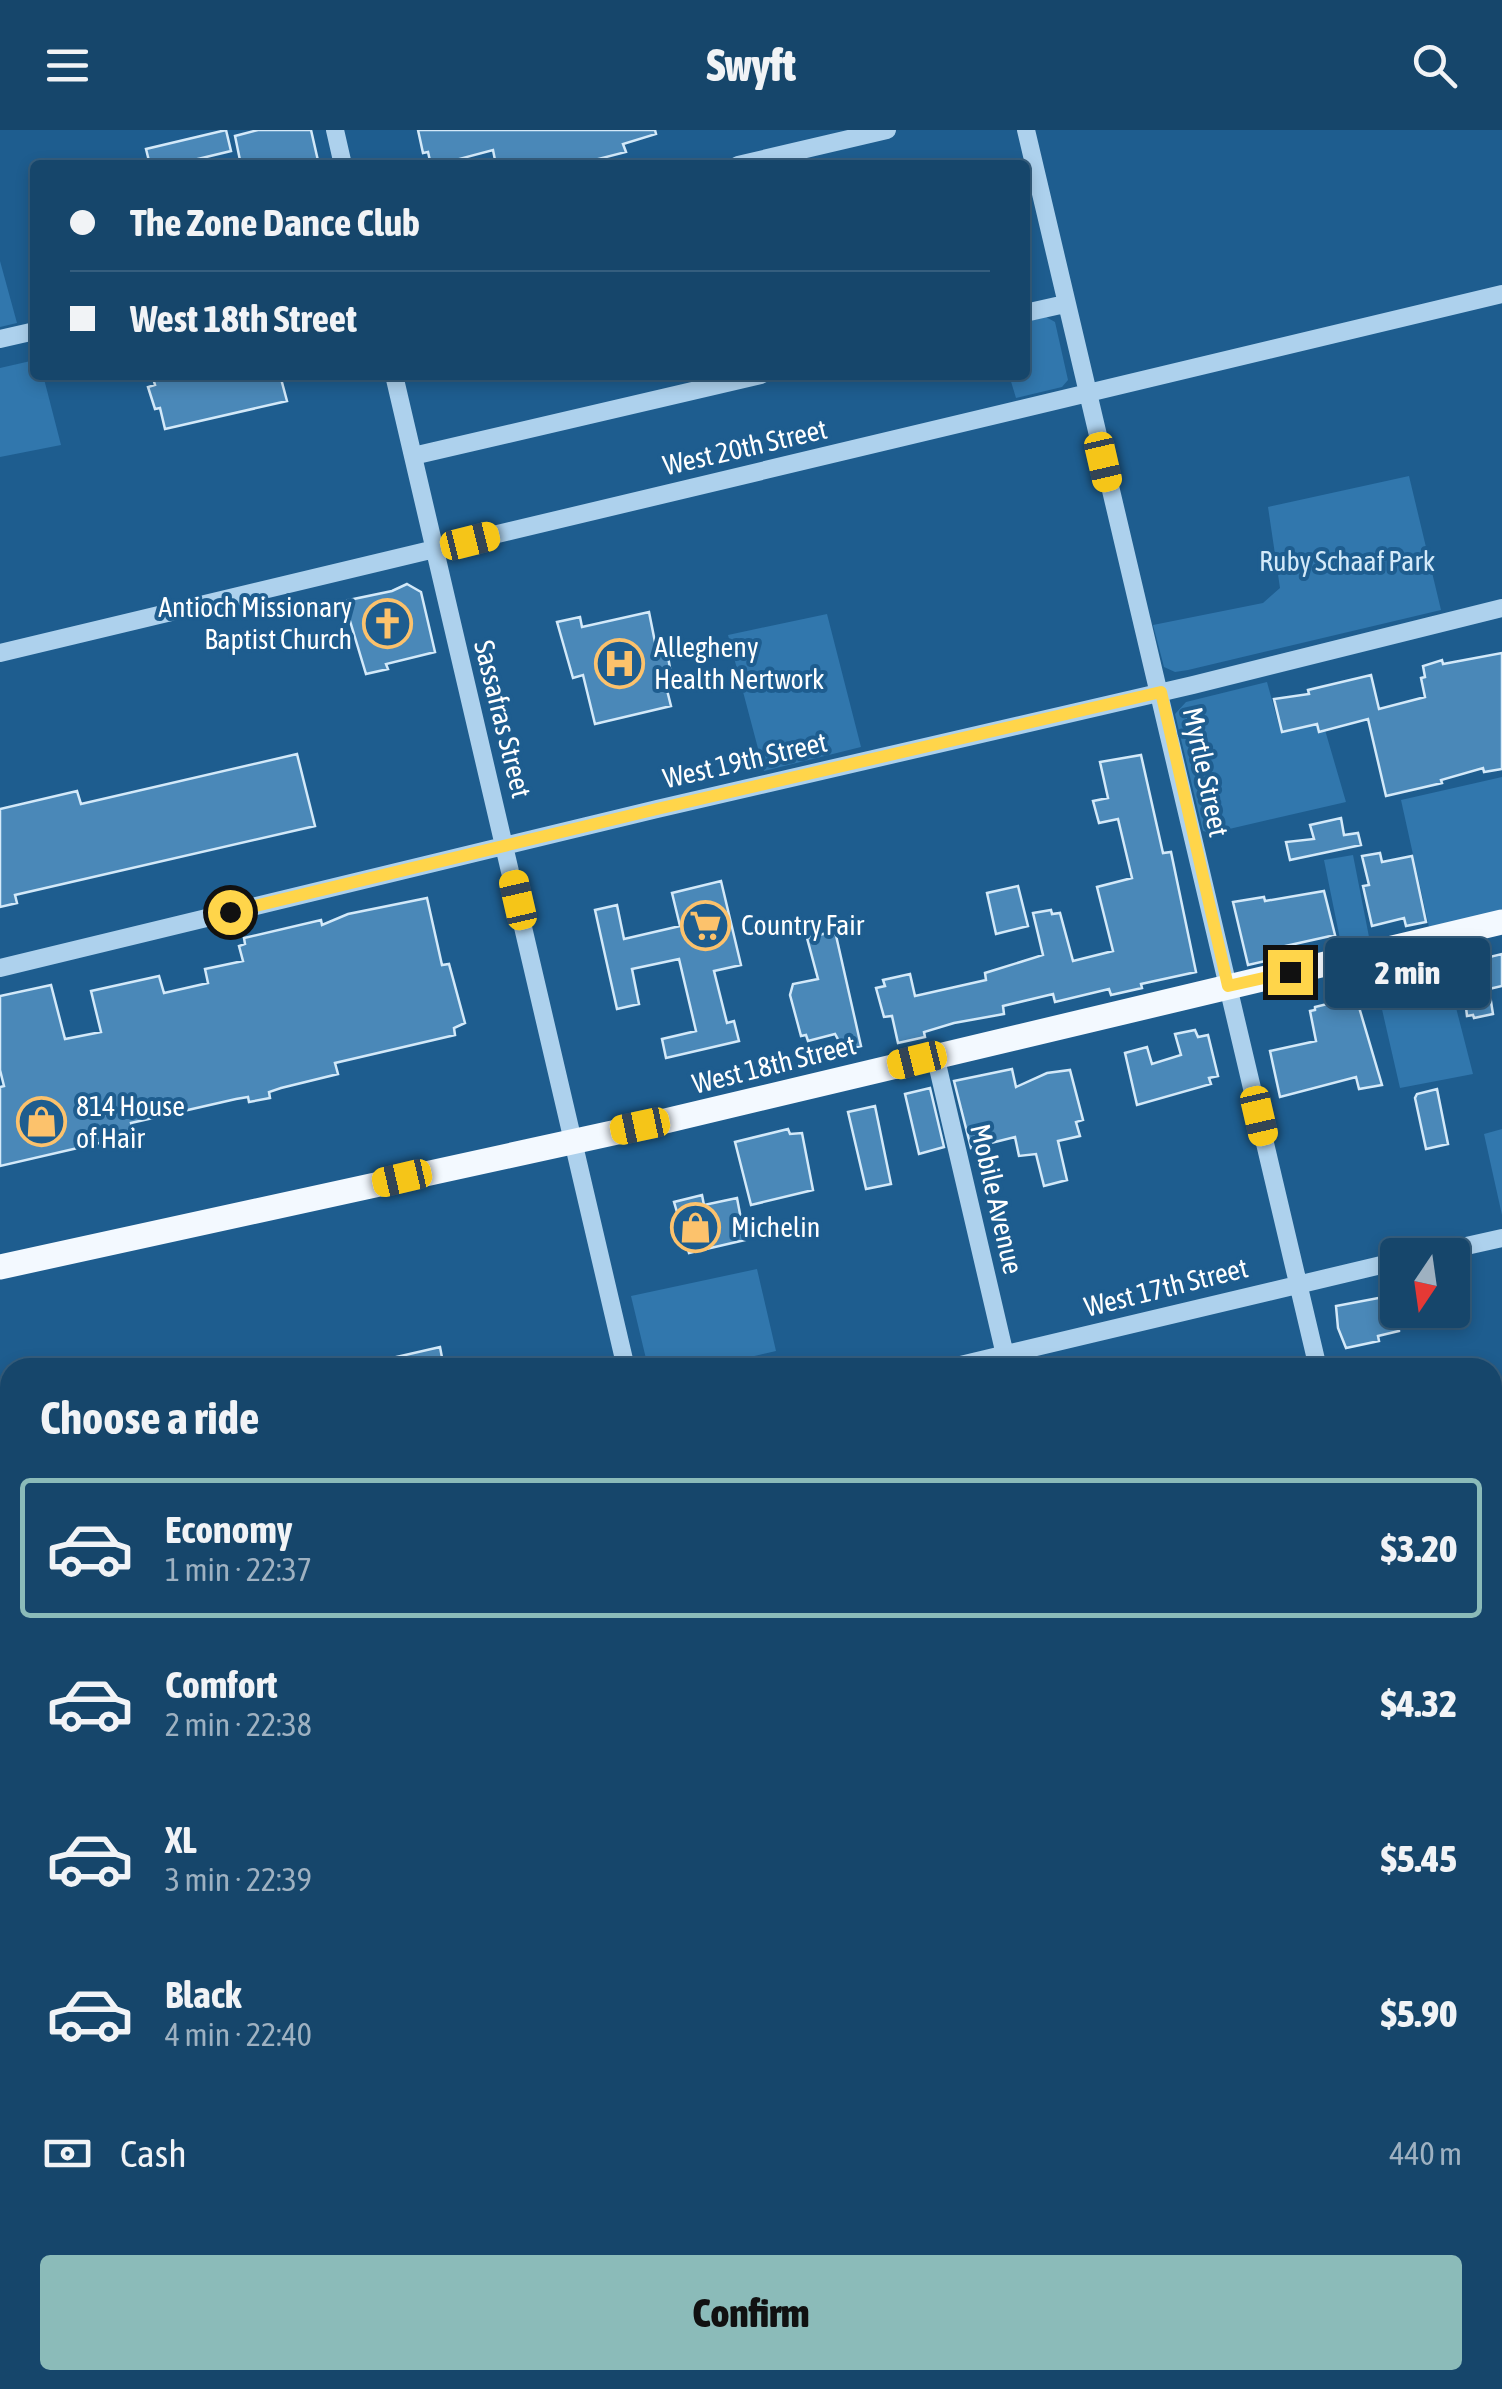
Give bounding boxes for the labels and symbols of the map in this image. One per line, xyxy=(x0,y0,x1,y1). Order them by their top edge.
street label: West 20th Street xyxy=(660,413,830,481)
car xyxy=(1082,429,1124,495)
car xyxy=(437,519,503,563)
park label: Ruby Schaaf Park xyxy=(1259,545,1435,577)
place label: Antioch Missionary Baptist Church xyxy=(158,591,352,655)
church icon: Antioch Missionary Baptist Church xyxy=(361,597,413,649)
place label: Allegheny Health Nertwork xyxy=(654,631,824,695)
street label: Sassafras Street xyxy=(468,637,538,801)
hospital icon: Allegheny Health Nertwork xyxy=(593,637,645,689)
street label: Myrtle Street xyxy=(1177,704,1235,840)
street label: West 19th Street xyxy=(660,726,830,794)
car xyxy=(497,867,539,933)
route start xyxy=(208,890,253,935)
supermarket icon: Country Fair xyxy=(680,899,732,951)
place label: Country Fair xyxy=(741,909,865,941)
callout: 2 min xyxy=(1325,937,1490,1007)
route end xyxy=(1268,950,1313,995)
street label: West 18th Street xyxy=(689,1028,859,1100)
car xyxy=(884,1038,950,1082)
car xyxy=(1238,1083,1280,1149)
place label: 814 House of Hair xyxy=(76,1090,185,1154)
shop icon: 814 House of Hair xyxy=(15,1096,67,1148)
car xyxy=(608,1105,672,1147)
street label: Mobile Avenue xyxy=(964,1121,1030,1277)
car xyxy=(369,1157,435,1199)
shop icon: Michelin xyxy=(670,1201,722,1253)
place label: Michelin xyxy=(731,1211,820,1243)
north arrow xyxy=(1380,1238,1470,1328)
street label: West 17th Street xyxy=(1081,1251,1251,1323)

